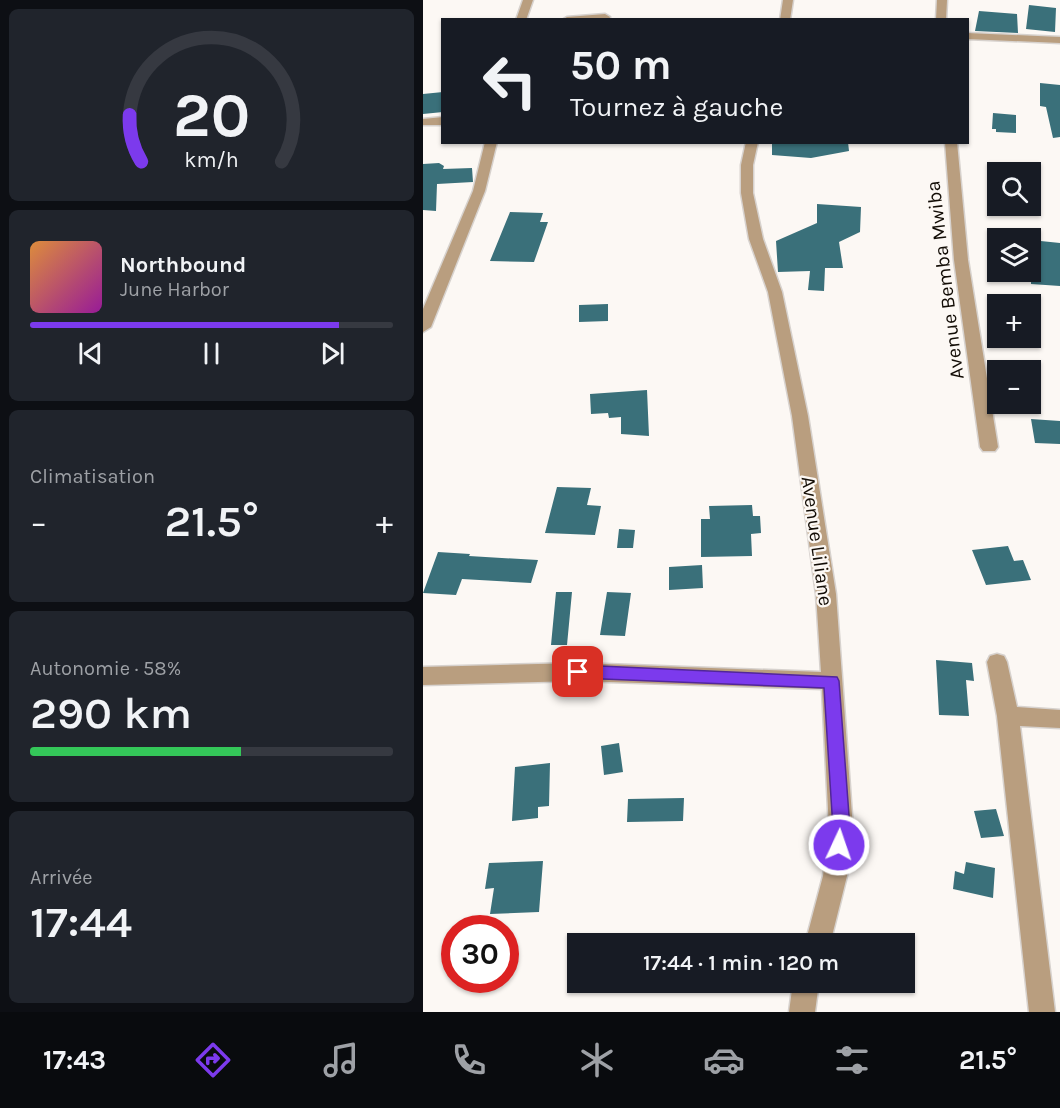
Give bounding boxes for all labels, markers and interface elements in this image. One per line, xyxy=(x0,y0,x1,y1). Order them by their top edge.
text: 50 m xyxy=(570,40,672,90)
icon: left xyxy=(471,42,549,120)
text: 20 xyxy=(173,79,250,152)
text: Tournez à gauche xyxy=(570,91,783,123)
text: km/h xyxy=(184,147,239,172)
map controls xyxy=(987,162,1041,414)
button: search xyxy=(987,162,1041,216)
street label: Avenue Bemba Mwiba xyxy=(921,179,969,381)
button: layers xyxy=(987,228,1041,282)
text: Northbound xyxy=(120,252,246,278)
text: June Harbor xyxy=(120,278,229,301)
button: + xyxy=(987,294,1041,348)
icon: previous xyxy=(74,337,107,370)
icon: pause xyxy=(195,337,228,370)
icon: next xyxy=(316,337,349,370)
button: − xyxy=(987,360,1041,414)
text: Climatisation xyxy=(30,465,155,488)
street label: Avenue Liliane xyxy=(797,475,837,607)
text: 21.5° xyxy=(164,495,259,547)
text: − xyxy=(30,503,47,541)
text: + xyxy=(376,503,393,541)
pin xyxy=(552,646,603,697)
icon: arrive xyxy=(561,655,594,688)
text: Autonomie · 58% xyxy=(30,657,181,680)
text: 290 km xyxy=(30,687,192,739)
position arrow xyxy=(807,813,871,877)
text: Arrivée xyxy=(30,866,93,889)
text: 17:44 xyxy=(30,896,132,948)
speed limit sign: 30 xyxy=(441,915,519,993)
text: 17:44 · 1 min · 120 m xyxy=(643,950,839,976)
icon: directions xyxy=(192,1039,234,1081)
icon: music xyxy=(320,1039,362,1081)
icon: phone xyxy=(448,1039,490,1081)
icon: climate xyxy=(576,1039,618,1081)
icon: car xyxy=(703,1039,745,1081)
icon: filters xyxy=(831,1039,873,1081)
text: 17:43 xyxy=(43,1044,106,1076)
text: 21.5° xyxy=(959,1044,1017,1076)

